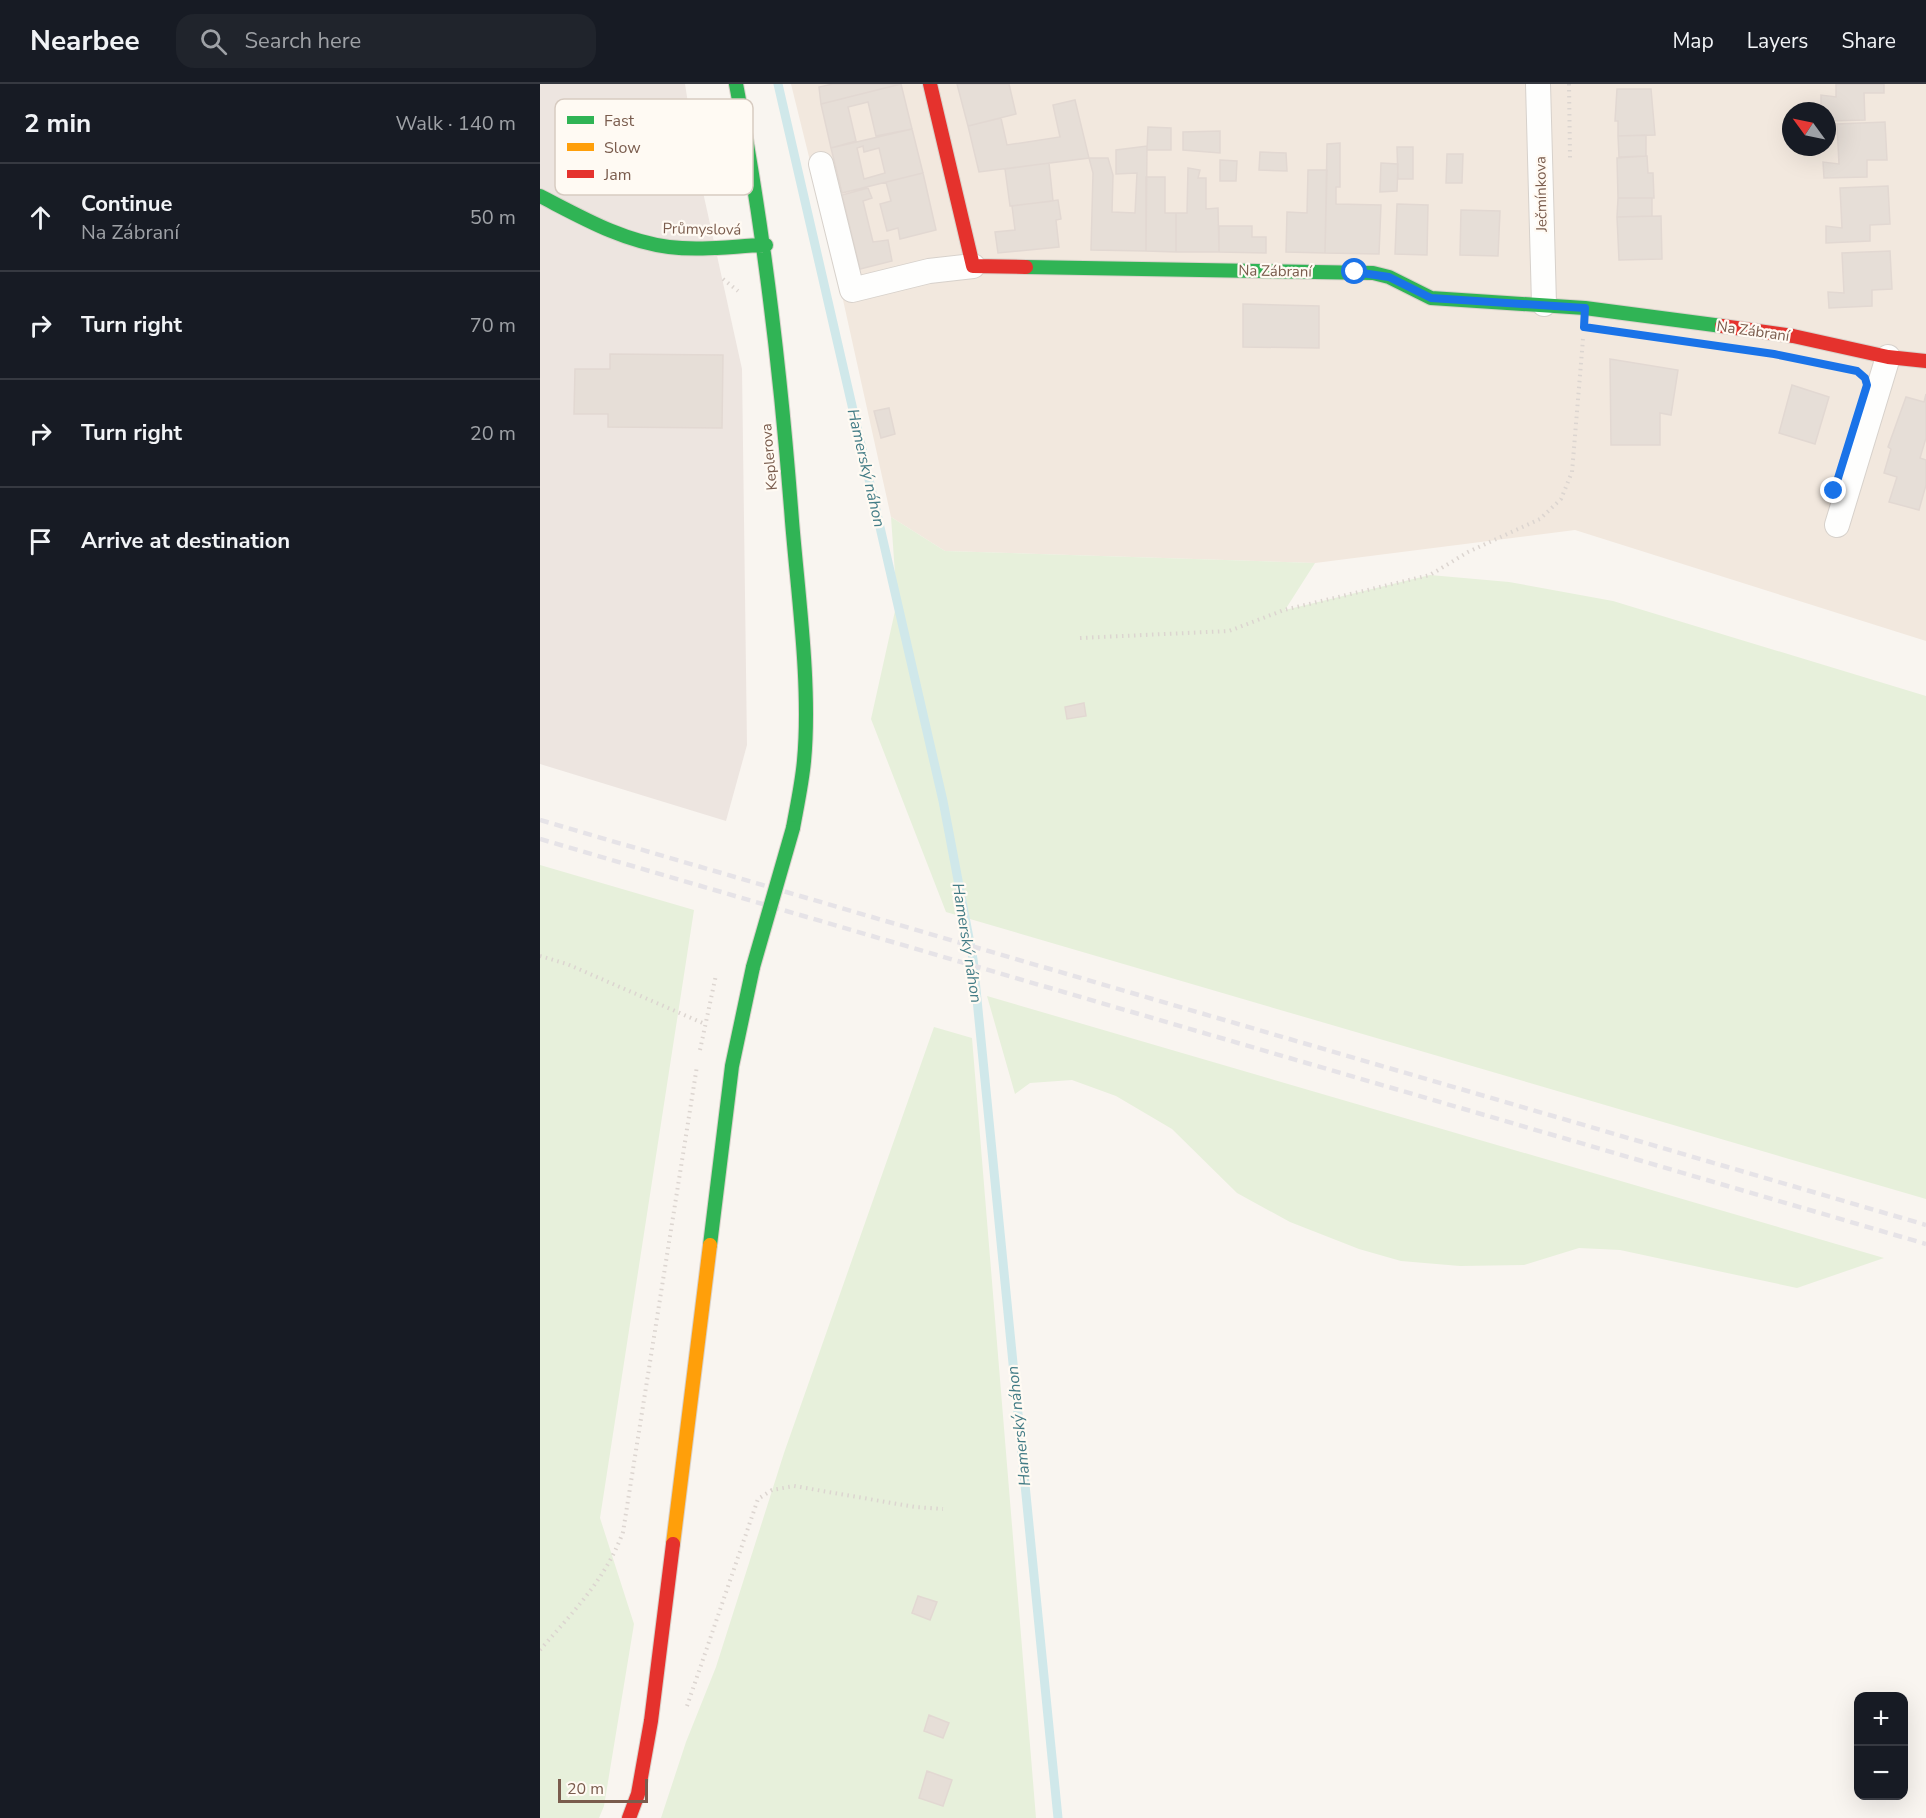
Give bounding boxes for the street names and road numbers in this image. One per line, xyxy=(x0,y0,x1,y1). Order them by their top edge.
street label: Ječmínkova xyxy=(1530,156,1552,233)
street label: Průmyslová xyxy=(662,218,742,240)
street label: Na Zábraní xyxy=(1238,260,1313,282)
street label: Na Zábraní xyxy=(1715,316,1792,346)
street label: Keplerova xyxy=(756,423,782,491)

